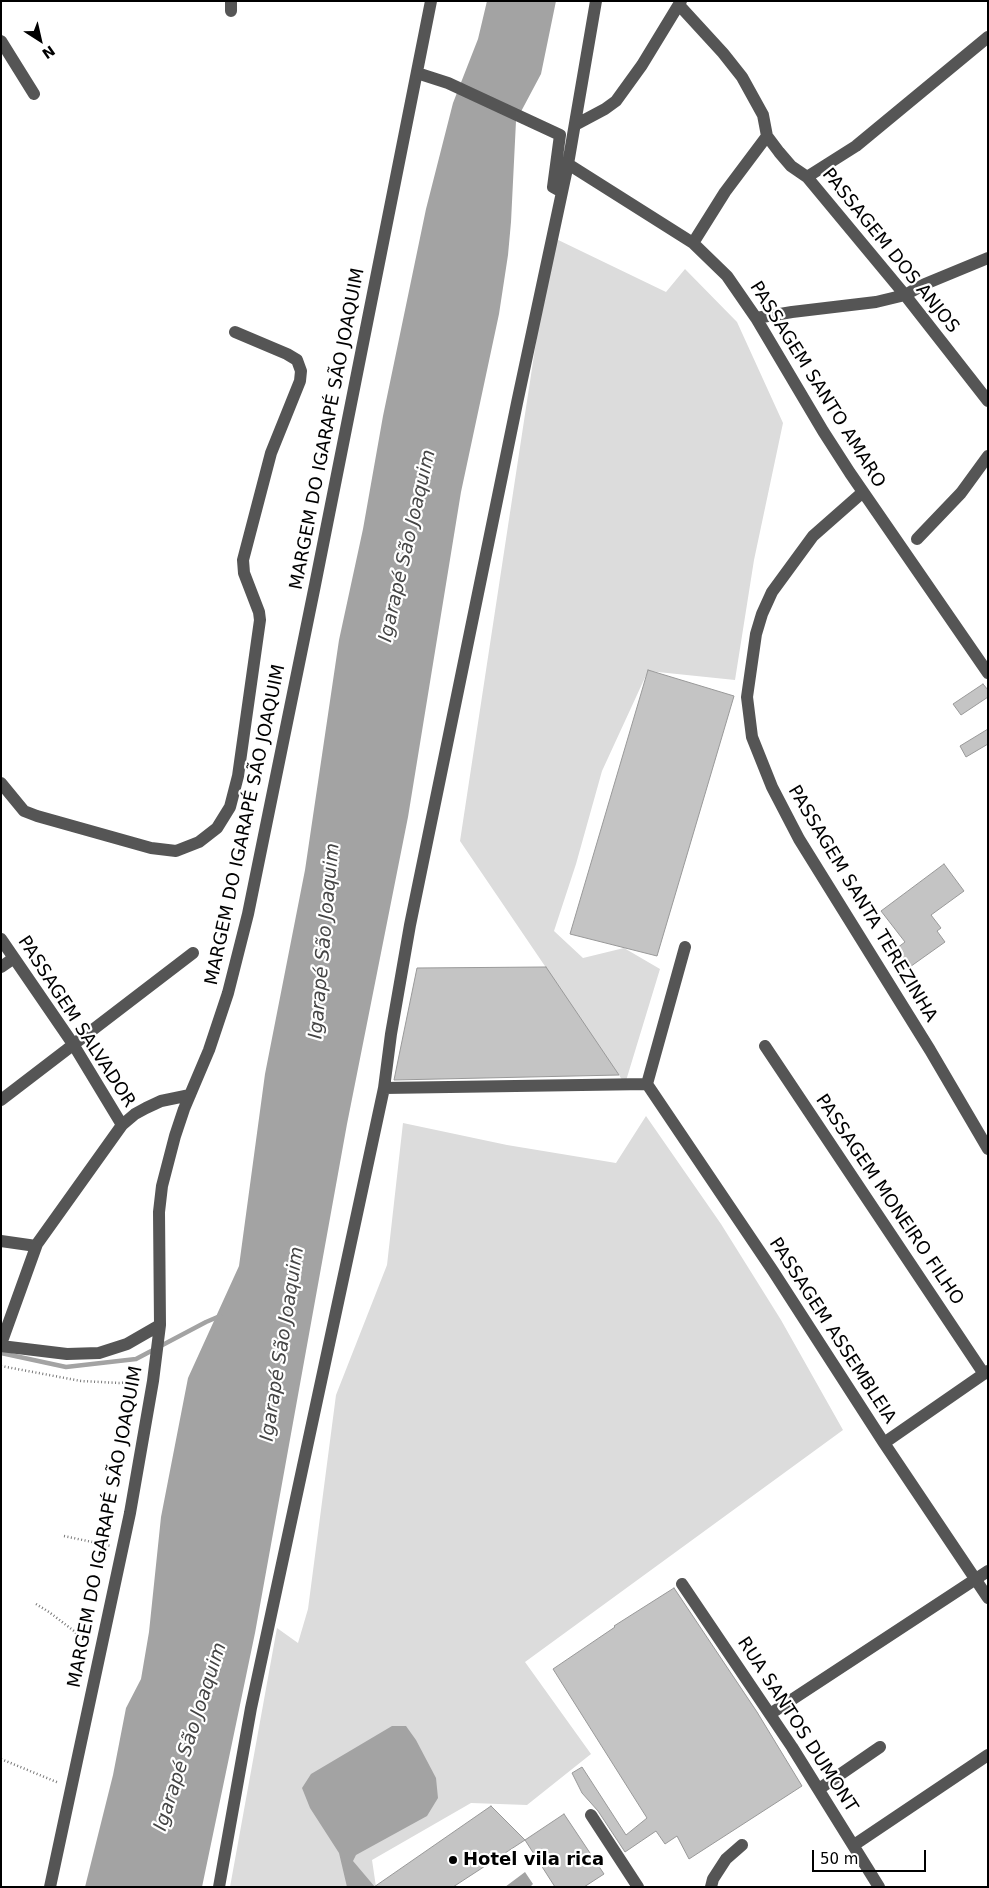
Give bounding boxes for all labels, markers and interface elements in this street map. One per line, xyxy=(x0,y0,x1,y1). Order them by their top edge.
north arrow xyxy=(15,15,65,65)
text: N xyxy=(39,42,58,62)
street label: PASSAGEM DOS ANJOS xyxy=(817,164,963,338)
street label: MARGEM DO IGARAPÉ SÃO JOAQUIM xyxy=(286,266,370,592)
street label: PASSAGEM SANTO AMARO xyxy=(745,278,889,492)
water label: Igarapé São Joaquim xyxy=(375,448,441,644)
street label: MARGEM DO IGARAPÉ SÃO JOAQUIM xyxy=(201,663,291,987)
street label: PASSAGEM SANTA TEREZINHA xyxy=(783,782,941,1026)
water label: Igarapé São Joaquim xyxy=(305,842,345,1040)
street label: PASSAGEM SALVADOR xyxy=(13,932,139,1112)
street label: PASSAGEM MONEIRO FILHO xyxy=(810,1091,968,1309)
street label: PASSAGEM ASSEMBLEIA xyxy=(764,1234,900,1428)
water label: Igarapé São Joaquim xyxy=(256,1245,310,1443)
street label: MARGEM DO IGARAPÉ SÃO JOAQUIM xyxy=(64,1364,148,1690)
street label: RUA SANTOS DUMONT xyxy=(732,1633,862,1817)
water label: Igarapé São Joaquim xyxy=(150,1640,232,1834)
scale bar xyxy=(814,1840,928,1872)
place label: Hotel vila rica xyxy=(463,1849,604,1871)
text: 50 m xyxy=(820,1850,858,1868)
marker: Hotel vila rica xyxy=(447,1854,459,1866)

